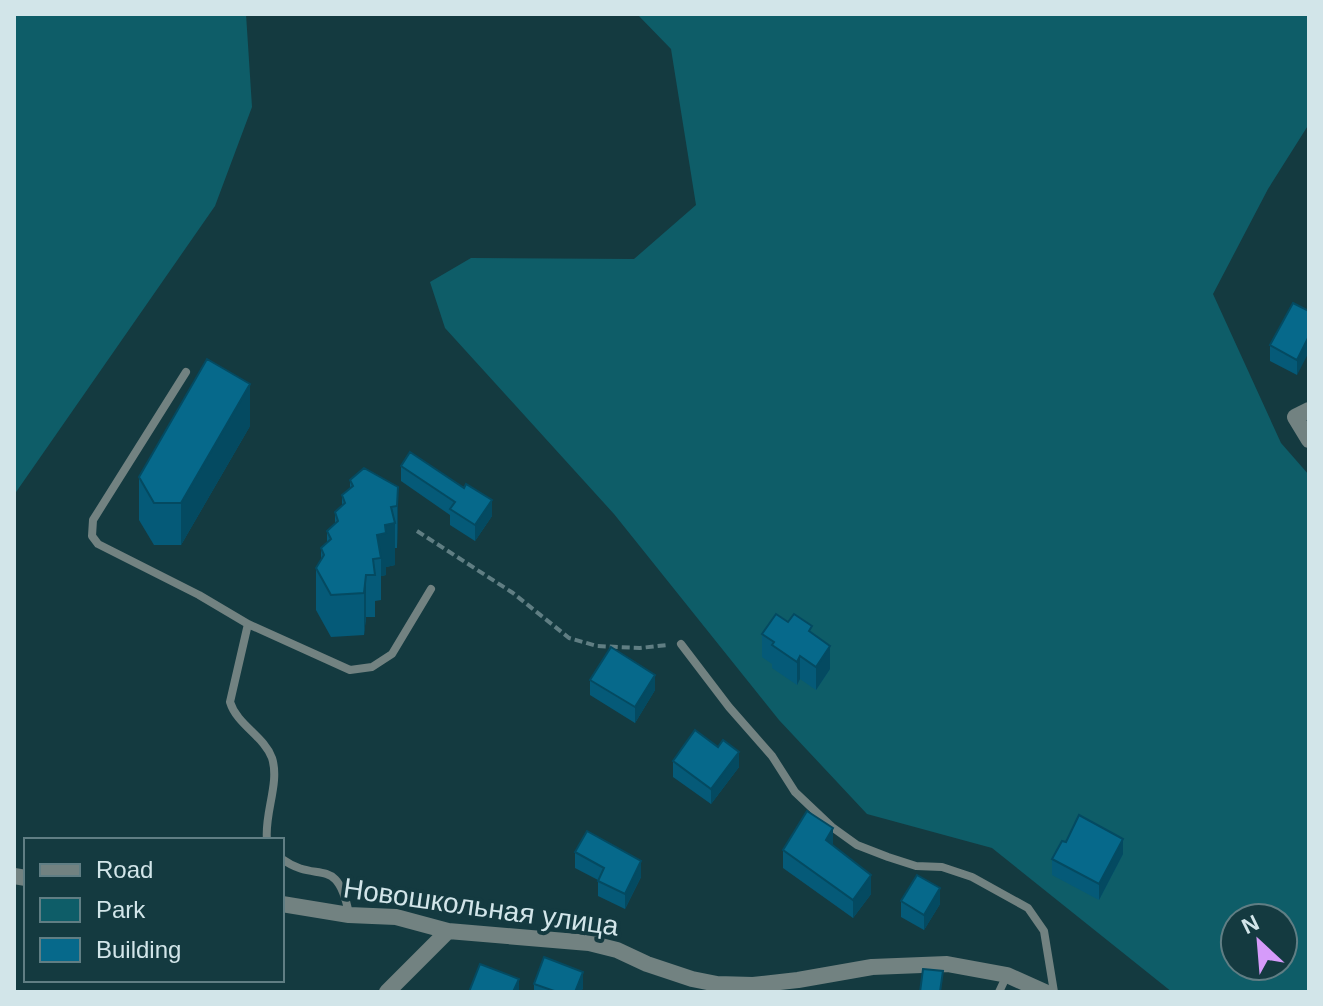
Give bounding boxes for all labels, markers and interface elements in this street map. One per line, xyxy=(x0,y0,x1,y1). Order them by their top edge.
legend xyxy=(24,838,284,982)
text: Road xyxy=(96,856,153,883)
street label: Новошкольная улица xyxy=(341,872,621,942)
text: Park xyxy=(96,896,146,923)
north arrow xyxy=(1219,902,1299,982)
text: N xyxy=(1238,910,1263,939)
text: Building xyxy=(96,936,181,963)

